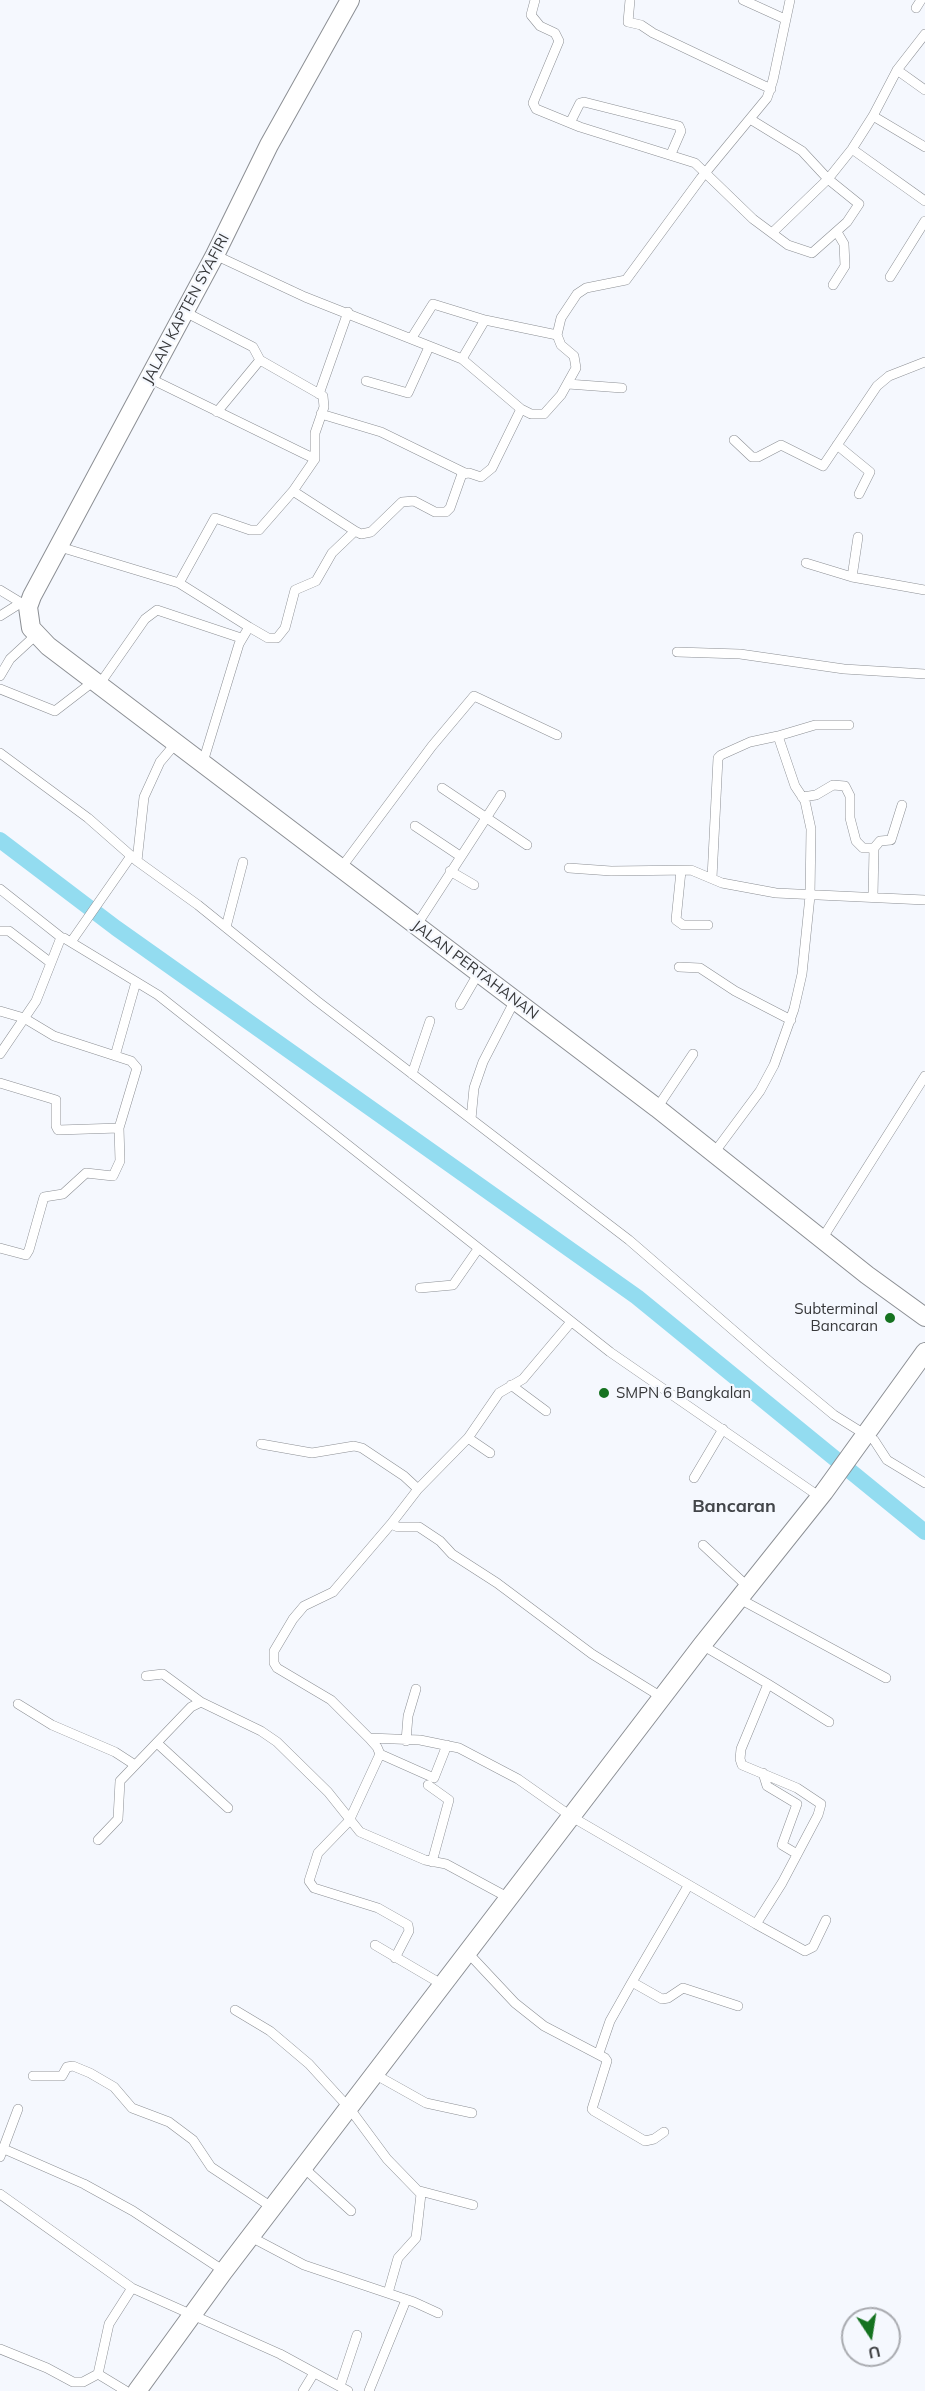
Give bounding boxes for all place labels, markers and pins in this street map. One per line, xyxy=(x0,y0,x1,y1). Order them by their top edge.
place label: Subterminal Bancaran xyxy=(794,1300,878,1335)
marker: Subterminal Bancaran xyxy=(883,1311,897,1325)
place label: SMPN 6 Bangkalan xyxy=(616,1384,751,1402)
marker: SMPN 6 Bangkalan xyxy=(597,1386,611,1400)

